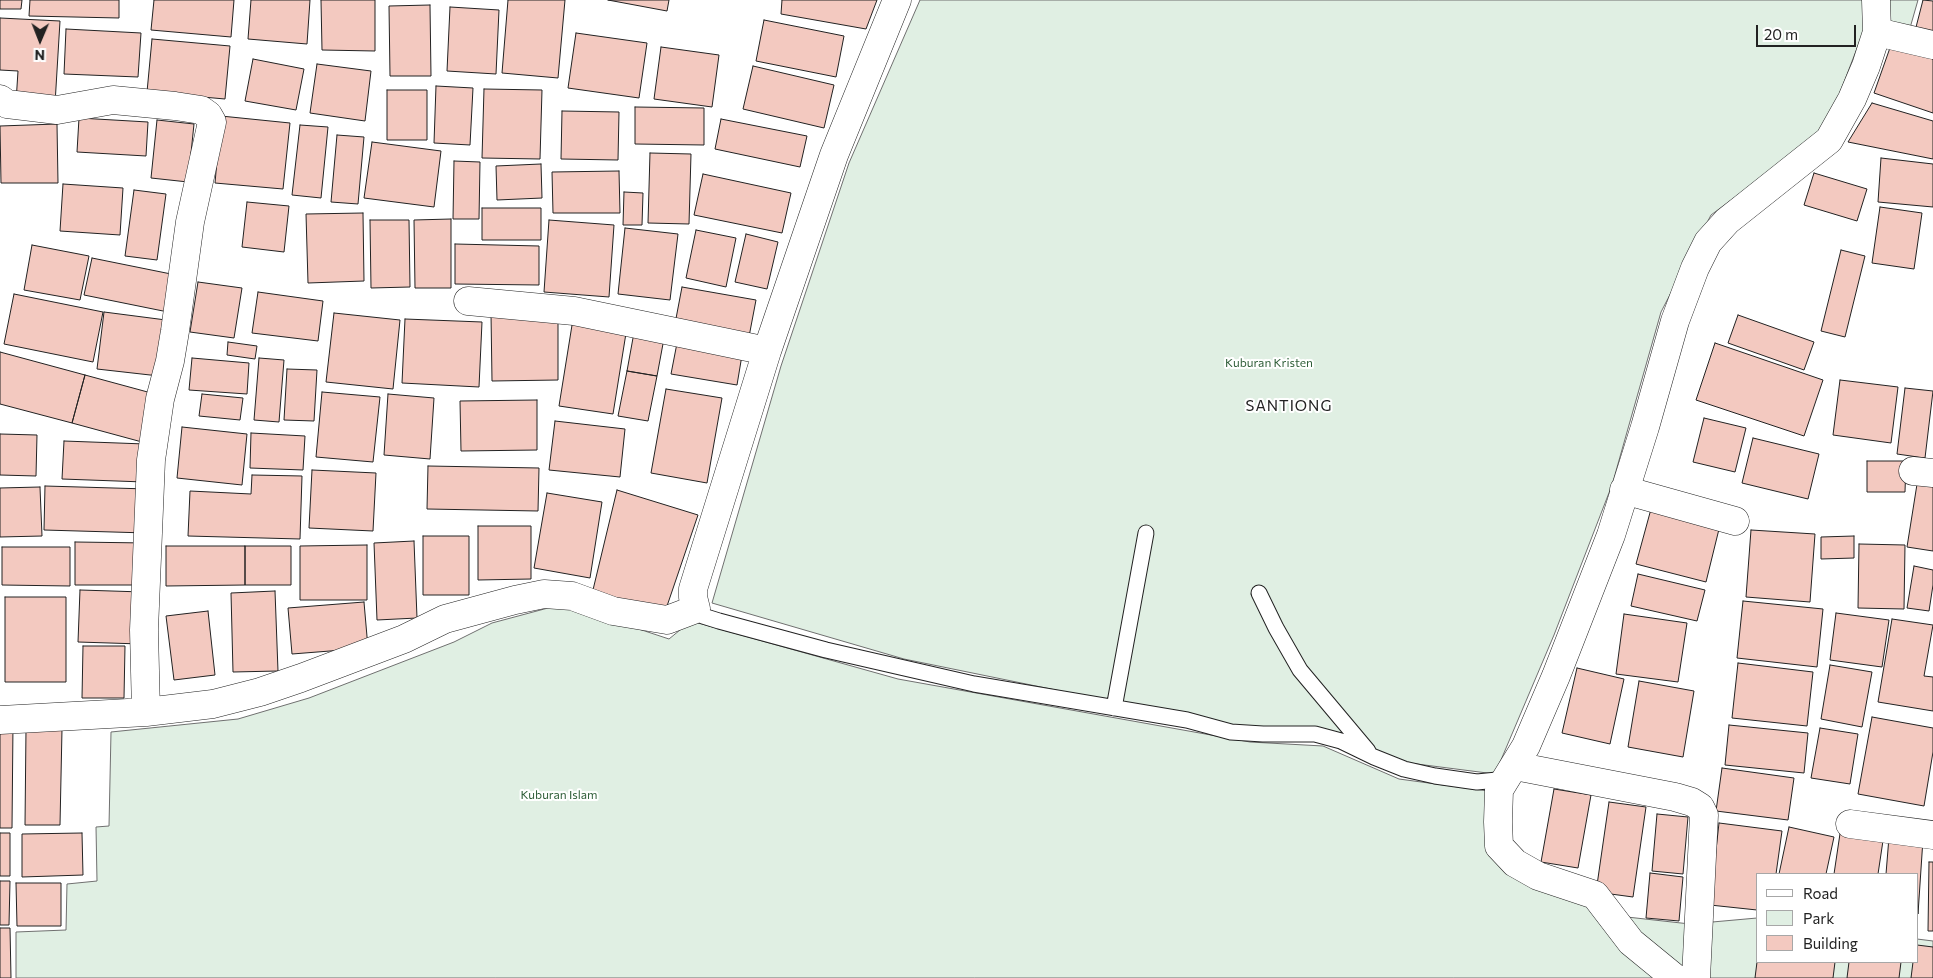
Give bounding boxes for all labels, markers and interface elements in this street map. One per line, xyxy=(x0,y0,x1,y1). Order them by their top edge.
north arrow xyxy=(15,15,65,65)
scale bar xyxy=(1758,15,1858,47)
text: 20 m xyxy=(1764,25,1798,43)
text: N xyxy=(34,47,45,64)
park label: Kuburan Kristen xyxy=(1225,356,1313,370)
district label: SANTIONG xyxy=(1245,397,1333,415)
park label: Kuburan Islam xyxy=(520,788,598,802)
legend xyxy=(1756,873,1918,963)
text: Road xyxy=(1803,884,1838,902)
text: Park xyxy=(1803,909,1834,927)
text: Building xyxy=(1803,934,1858,952)

